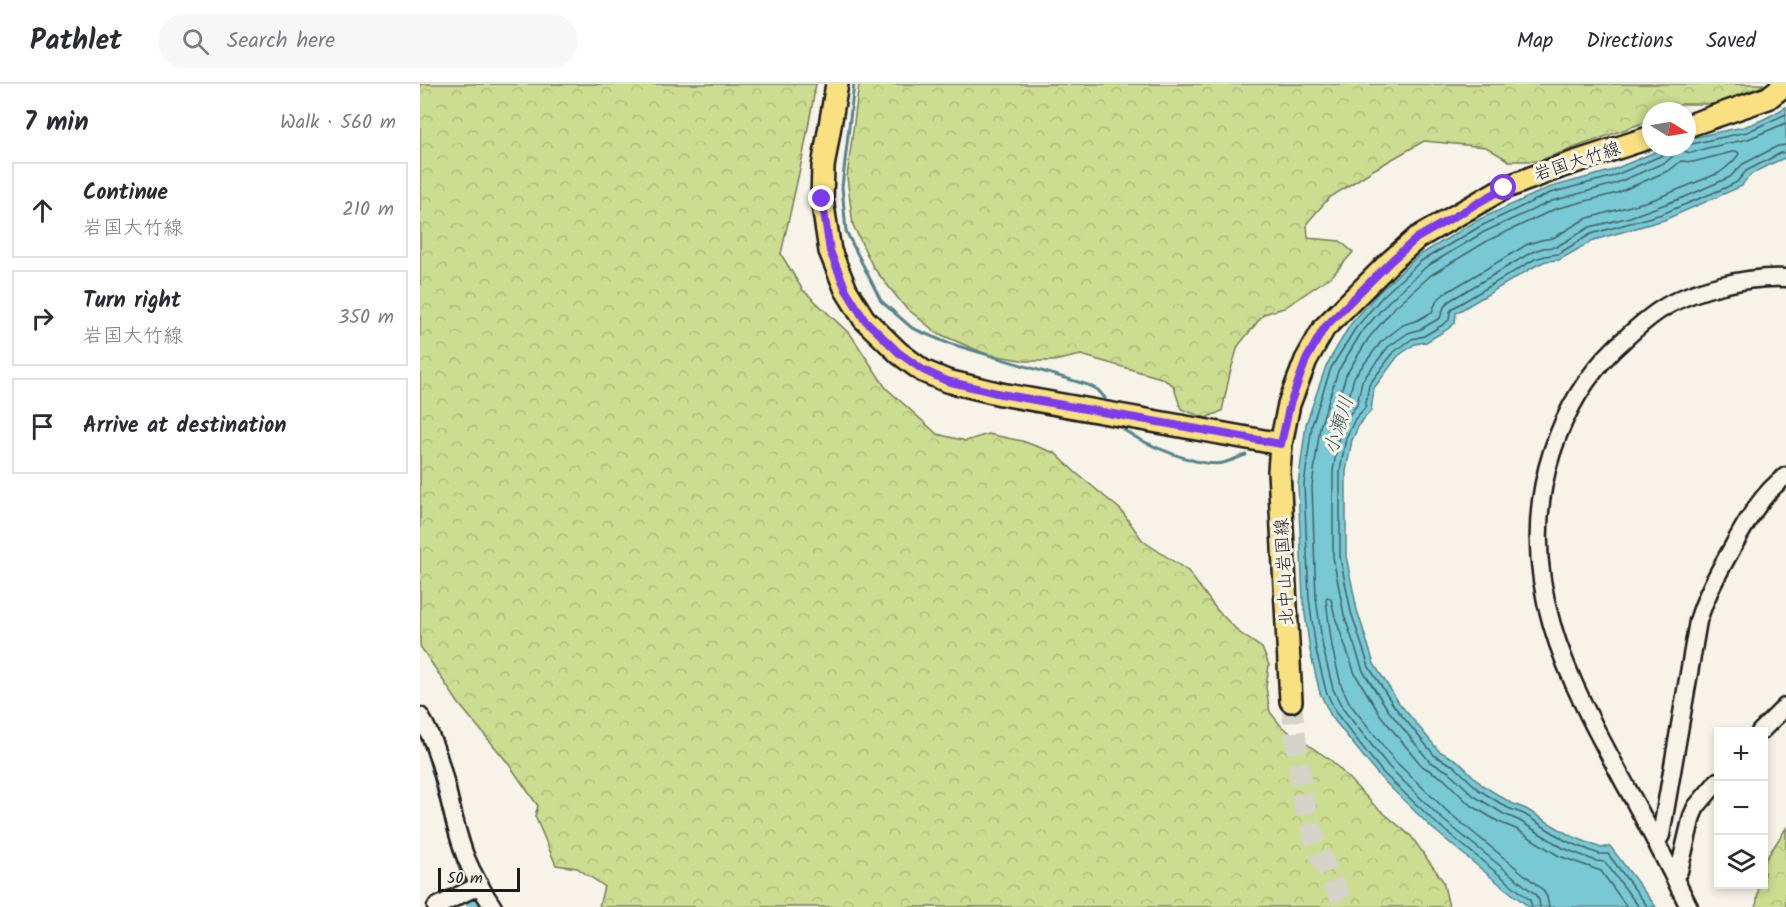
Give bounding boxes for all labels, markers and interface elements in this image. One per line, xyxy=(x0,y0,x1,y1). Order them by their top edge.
search box xyxy=(158,14,578,68)
text: Pathlet xyxy=(30,19,122,64)
text: Search here xyxy=(227,24,335,59)
icon: search xyxy=(179,25,212,58)
text: Map xyxy=(1517,25,1553,58)
text: Directions xyxy=(1586,25,1673,58)
text: Saved xyxy=(1706,25,1756,58)
text: 7 min xyxy=(24,102,89,144)
north arrow xyxy=(1642,102,1696,156)
text: Walk · 560 m xyxy=(280,107,396,139)
street label: 岩国大竹線 xyxy=(1530,135,1625,190)
route start xyxy=(1490,174,1516,200)
text: Continue xyxy=(83,176,168,211)
route end xyxy=(808,185,834,211)
icon: ahead xyxy=(26,194,59,227)
text: 210 m xyxy=(342,194,394,226)
text: 岩国大竹線 xyxy=(83,213,183,245)
text: Turn right xyxy=(83,284,181,319)
icon: right xyxy=(26,302,59,335)
text: 350 m xyxy=(338,302,394,334)
text: 岩国大竹線 xyxy=(83,321,183,353)
water label: 小瀬川 xyxy=(1316,392,1364,459)
text: Arrive at destination xyxy=(83,409,286,444)
icon: arrive xyxy=(26,410,59,443)
street label: 北中山岩国線 xyxy=(1268,517,1303,627)
map controls xyxy=(1714,727,1768,889)
button: + xyxy=(1714,727,1768,781)
button: − xyxy=(1714,781,1768,835)
button: layers xyxy=(1714,835,1768,889)
scale bar xyxy=(438,865,520,892)
text: 50 m xyxy=(447,866,483,891)

